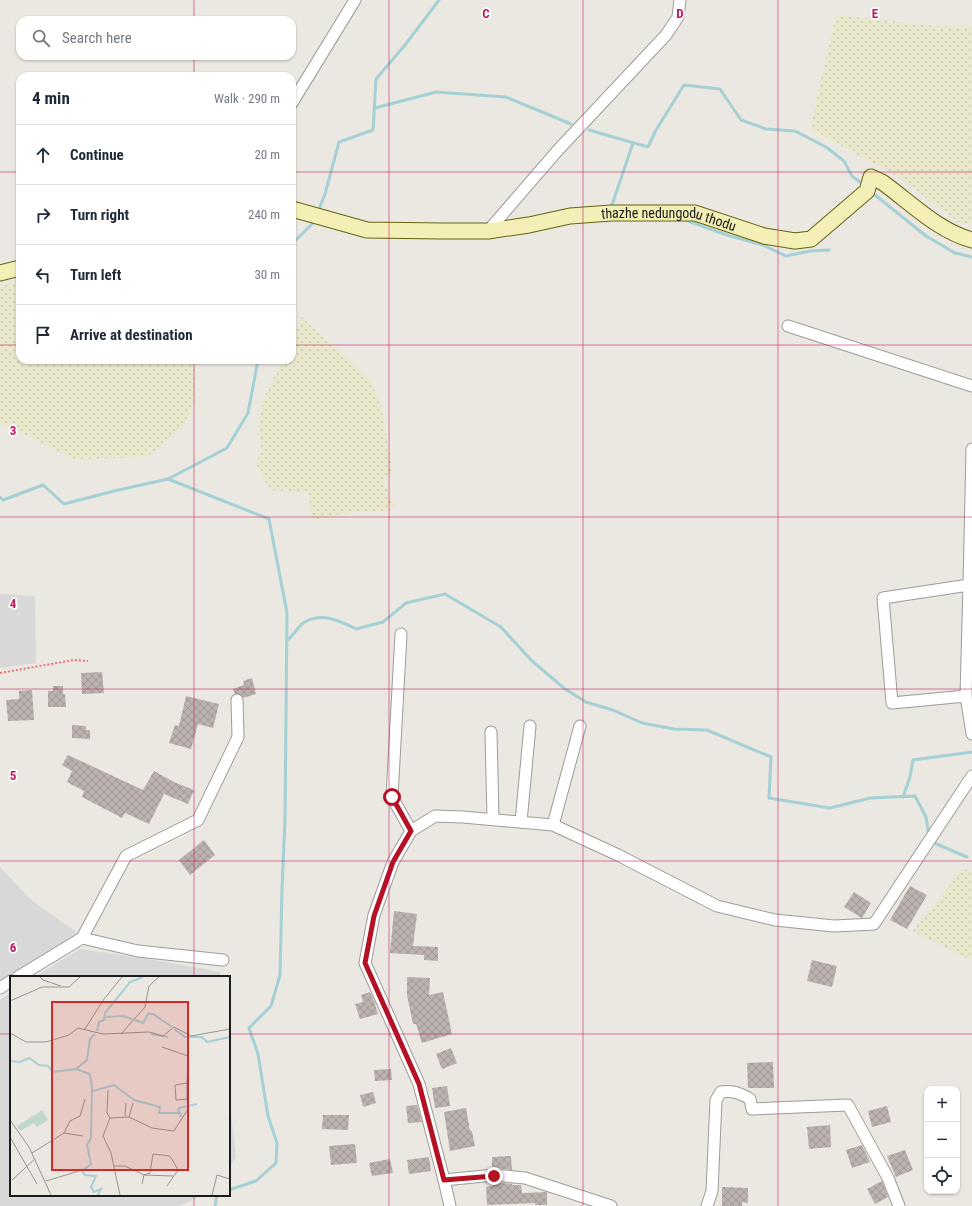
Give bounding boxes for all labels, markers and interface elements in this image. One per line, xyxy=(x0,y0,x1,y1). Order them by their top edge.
text: C xyxy=(482,6,490,21)
text: D xyxy=(676,6,684,21)
text: E xyxy=(872,6,879,21)
search box xyxy=(16,16,296,60)
icon: search xyxy=(30,27,52,49)
text: Search here xyxy=(62,29,132,47)
text: 4 min xyxy=(32,88,70,108)
text: Walk · 290 m xyxy=(214,91,280,106)
icon: ahead xyxy=(32,144,54,166)
text: Continue xyxy=(70,146,124,164)
text: 20 m xyxy=(254,147,280,162)
icon: right xyxy=(32,204,54,226)
street label: thazhe nedungodu thodu xyxy=(601,205,738,234)
text: Turn right xyxy=(70,206,129,224)
text: 240 m xyxy=(248,207,280,222)
icon: left xyxy=(32,264,54,286)
text: Turn left xyxy=(70,266,121,284)
text: 30 m xyxy=(254,267,280,282)
icon: arrive xyxy=(32,324,54,346)
text: Arrive at destination xyxy=(70,326,193,344)
text: 3 xyxy=(10,423,16,438)
text: 4 xyxy=(10,596,17,611)
text: 5 xyxy=(10,768,17,783)
route start xyxy=(383,788,401,806)
text: 6 xyxy=(10,940,17,955)
inset map xyxy=(10,976,230,1196)
map controls xyxy=(924,1086,960,1194)
button: + xyxy=(924,1086,960,1122)
button: − xyxy=(924,1122,960,1158)
button: locate xyxy=(924,1158,960,1194)
route end xyxy=(485,1167,503,1185)

